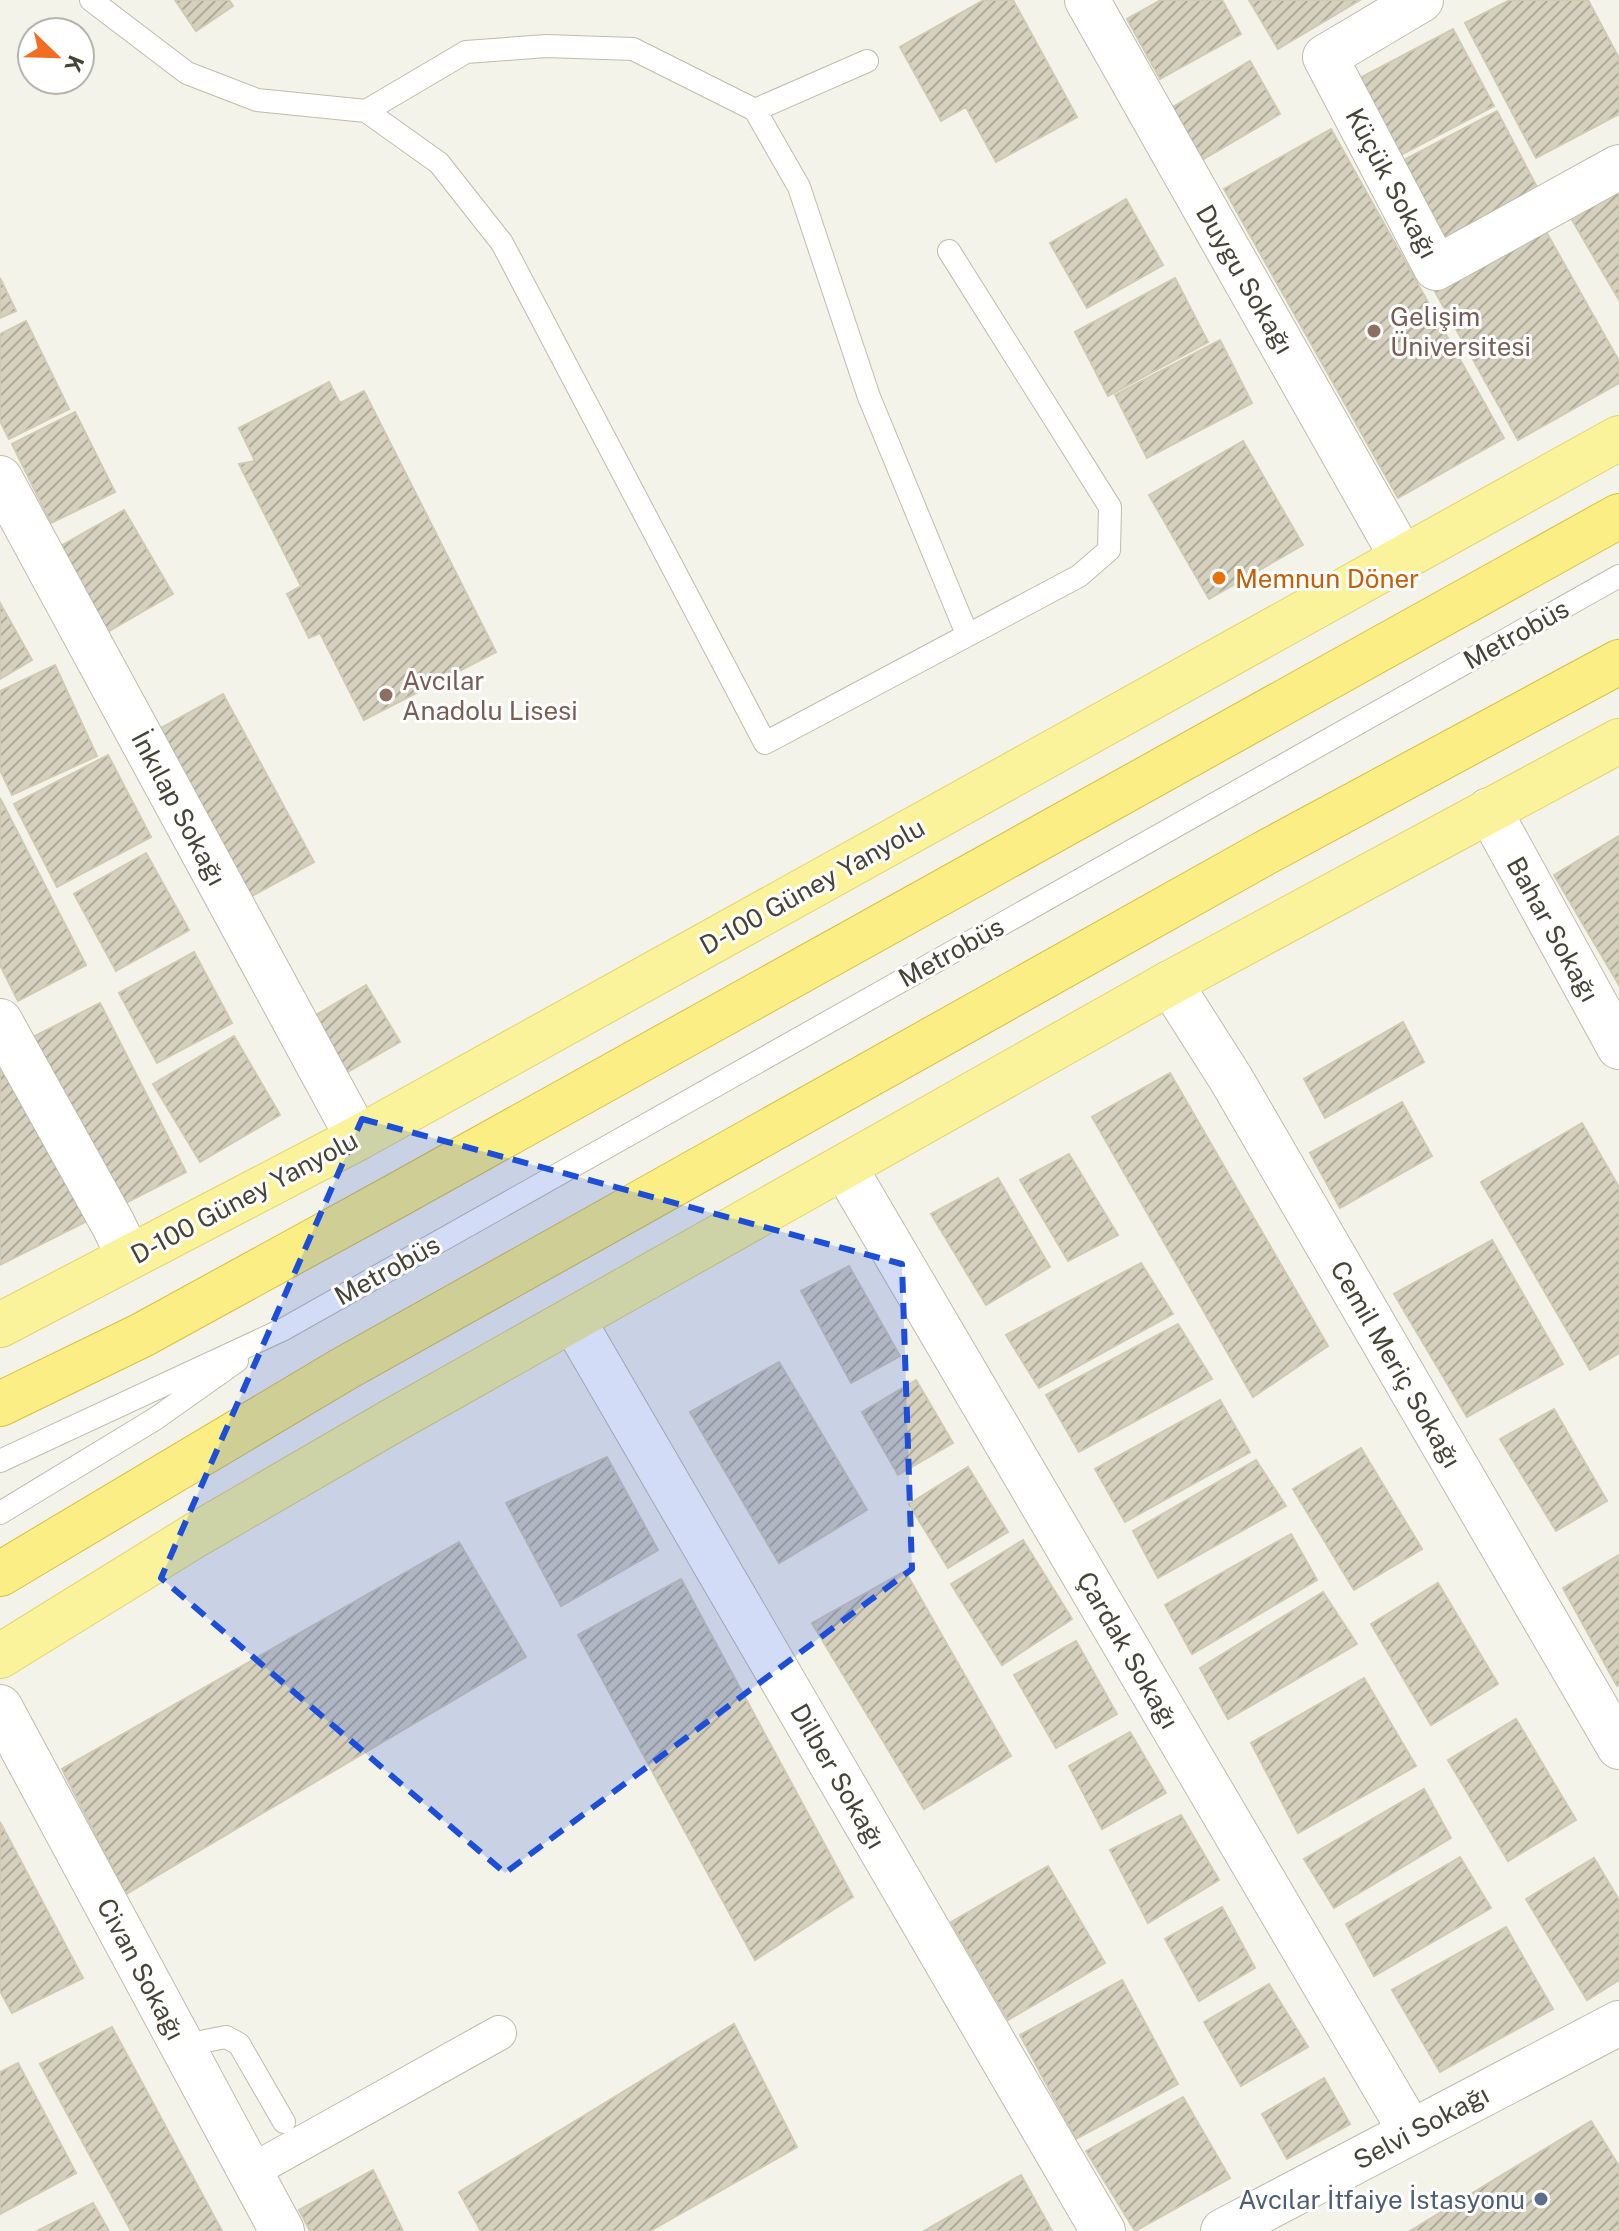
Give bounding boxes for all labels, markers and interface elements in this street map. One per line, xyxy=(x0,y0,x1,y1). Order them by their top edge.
north arrow xyxy=(16,16,96,96)
text: K xyxy=(59,51,89,76)
street label: Küçük Sokağı xyxy=(1339,103,1445,263)
street label: Duygu Sokağı xyxy=(1190,199,1300,359)
place label: Gelişim Üniversitesi xyxy=(1390,301,1531,362)
marker: Gelişim Üniversitesi xyxy=(1365,322,1383,340)
place label: Memnun Döner xyxy=(1235,563,1419,594)
marker: Memnun Döner xyxy=(1210,569,1228,587)
street label: Metrobüs xyxy=(1458,592,1574,676)
place label: Avcılar Anadolu Lisesi xyxy=(402,665,578,726)
marker: Avcılar Anadolu Lisesi xyxy=(377,686,395,704)
street label: İnkılap Sokağı xyxy=(125,725,233,891)
street label: D-100 Güney Yanyolu xyxy=(694,811,930,961)
street label: Bahar Sokağı xyxy=(1500,851,1606,1007)
street label: Metrobüs xyxy=(893,910,1009,994)
street label: D-100 Güney Yanyolu xyxy=(125,1124,363,1270)
street label: Metrobüs xyxy=(329,1228,445,1312)
street label: Cemil Meriç Sokağı xyxy=(1324,1255,1468,1473)
street label: Çardak Sokağı xyxy=(1071,1566,1185,1734)
street label: Dilber Sokağı xyxy=(784,1698,892,1854)
street label: Civan Sokağı xyxy=(91,1893,191,2045)
street label: Selvi Sokağı xyxy=(1348,2078,1494,2176)
place label: Avcılar İtfaiye İstasyonu xyxy=(1238,2184,1525,2215)
marker: Avcılar İtfaiye İstasyonu xyxy=(1532,2190,1550,2208)

